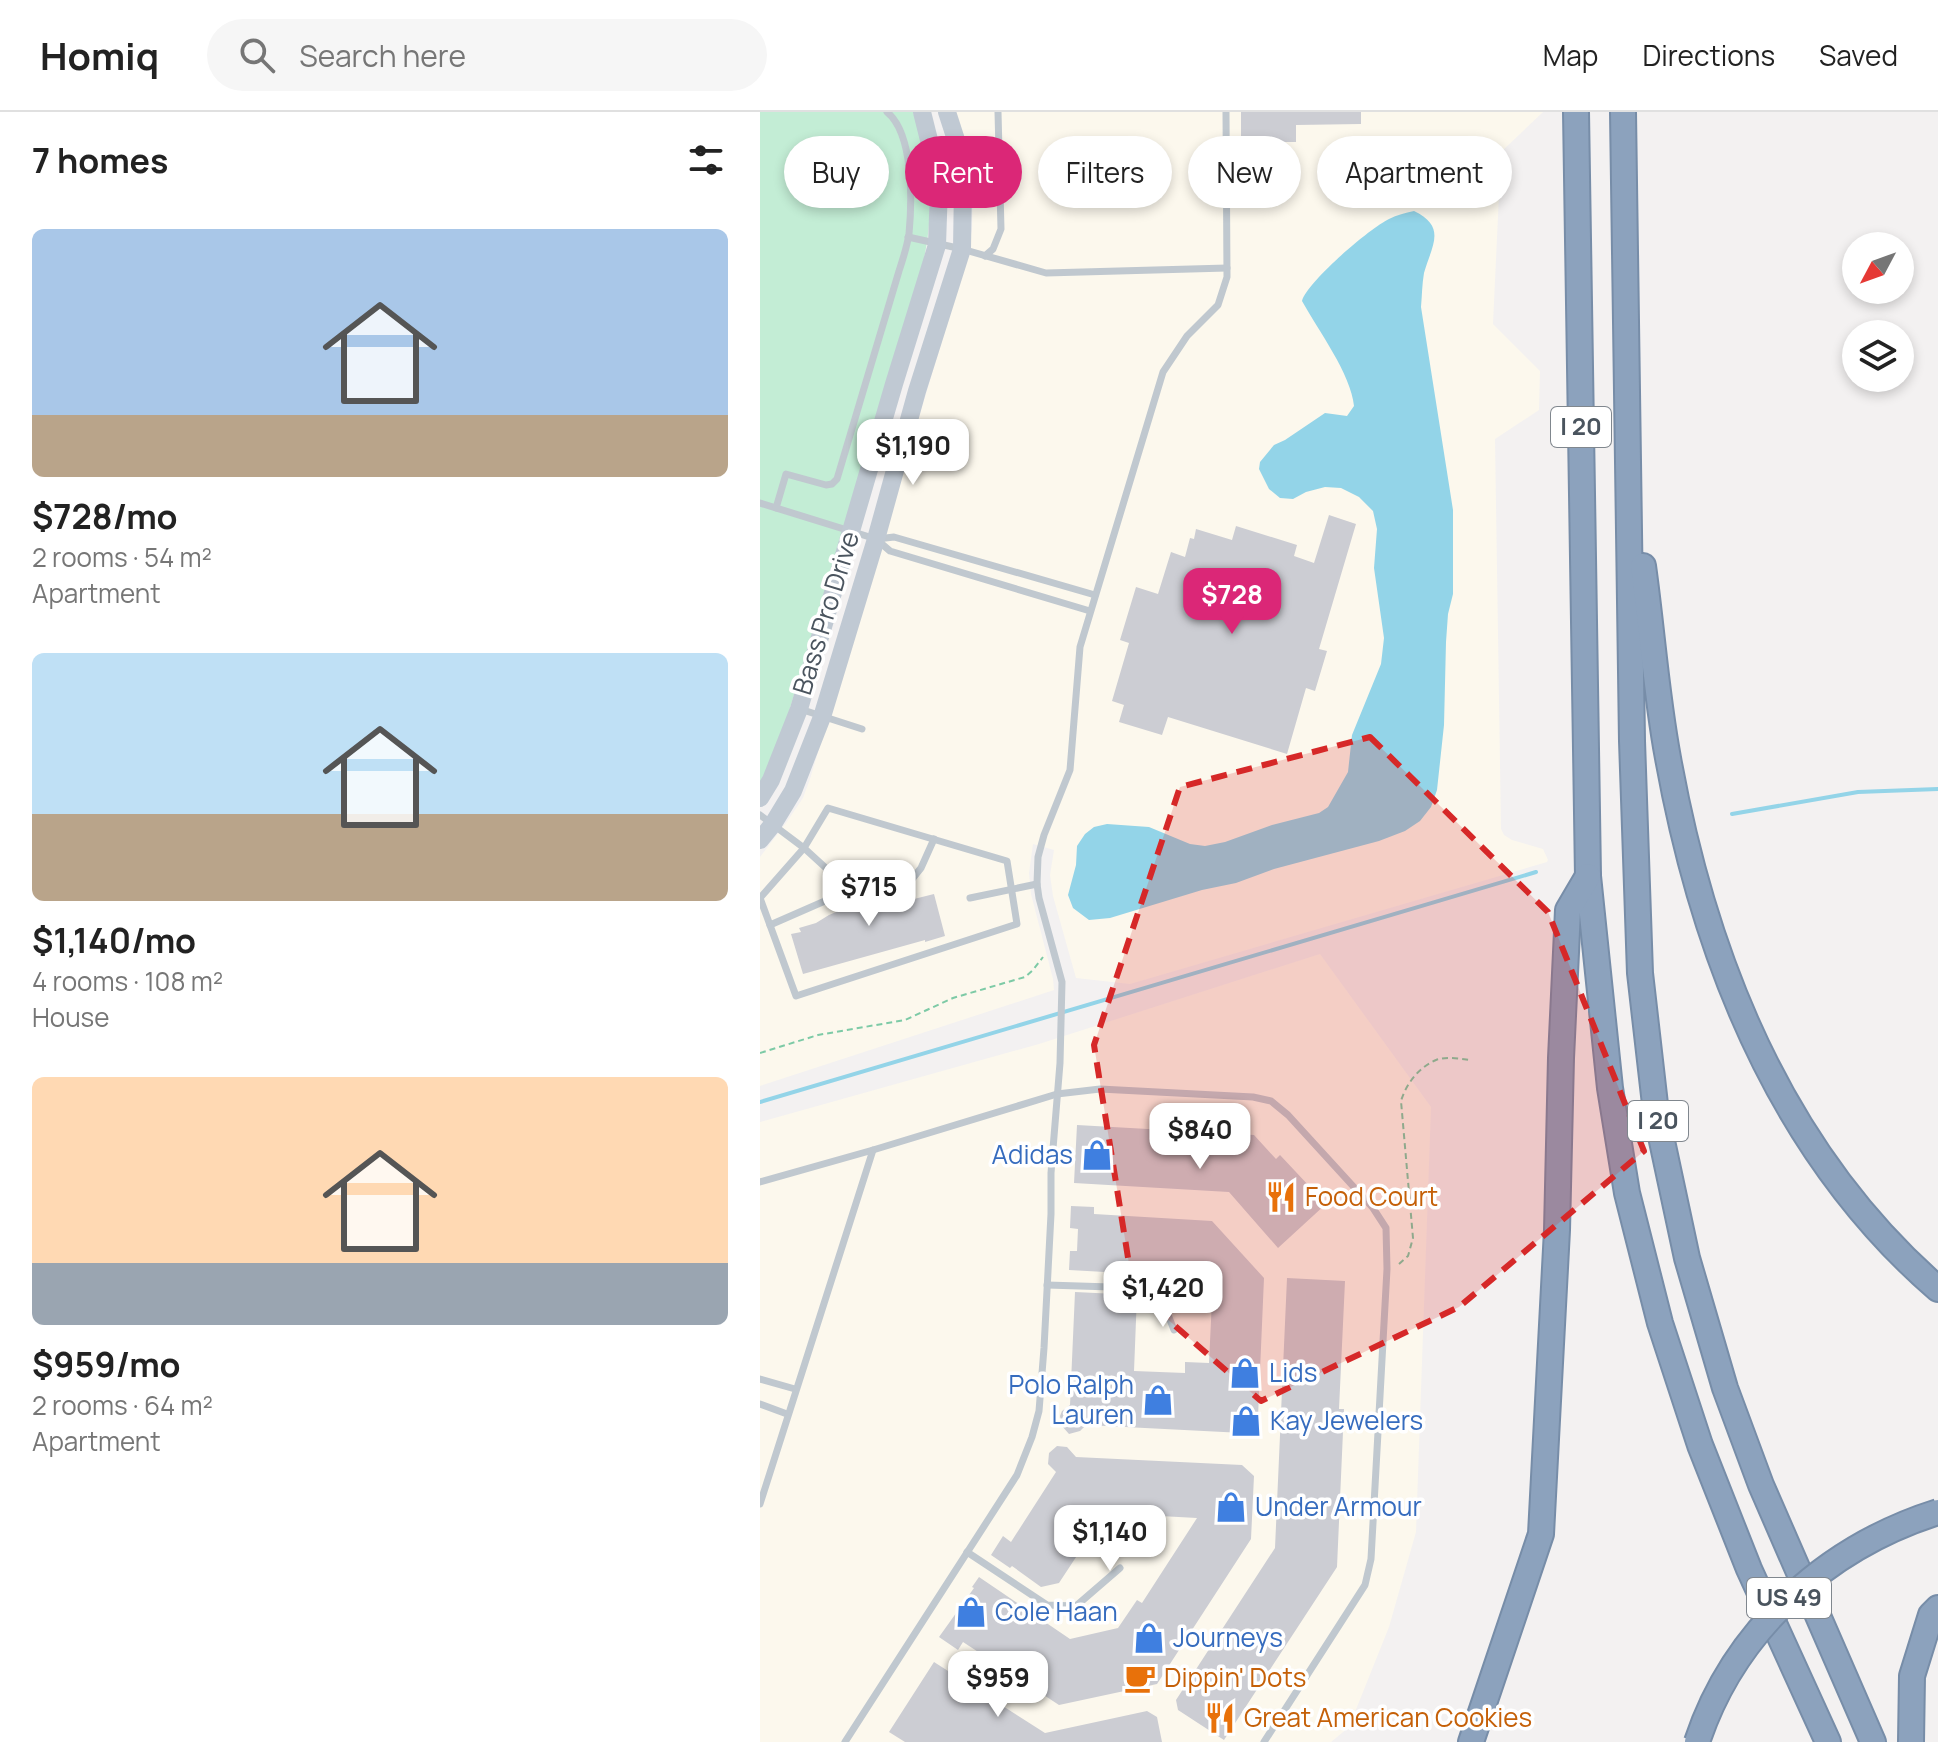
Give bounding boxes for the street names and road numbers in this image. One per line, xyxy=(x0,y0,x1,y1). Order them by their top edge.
road number: I 20 xyxy=(1551,407,1611,447)
street label: Bass Pro Drive xyxy=(783,527,867,699)
road number: I 20 xyxy=(1628,1101,1688,1141)
road number: US 49 xyxy=(1747,1578,1831,1618)

